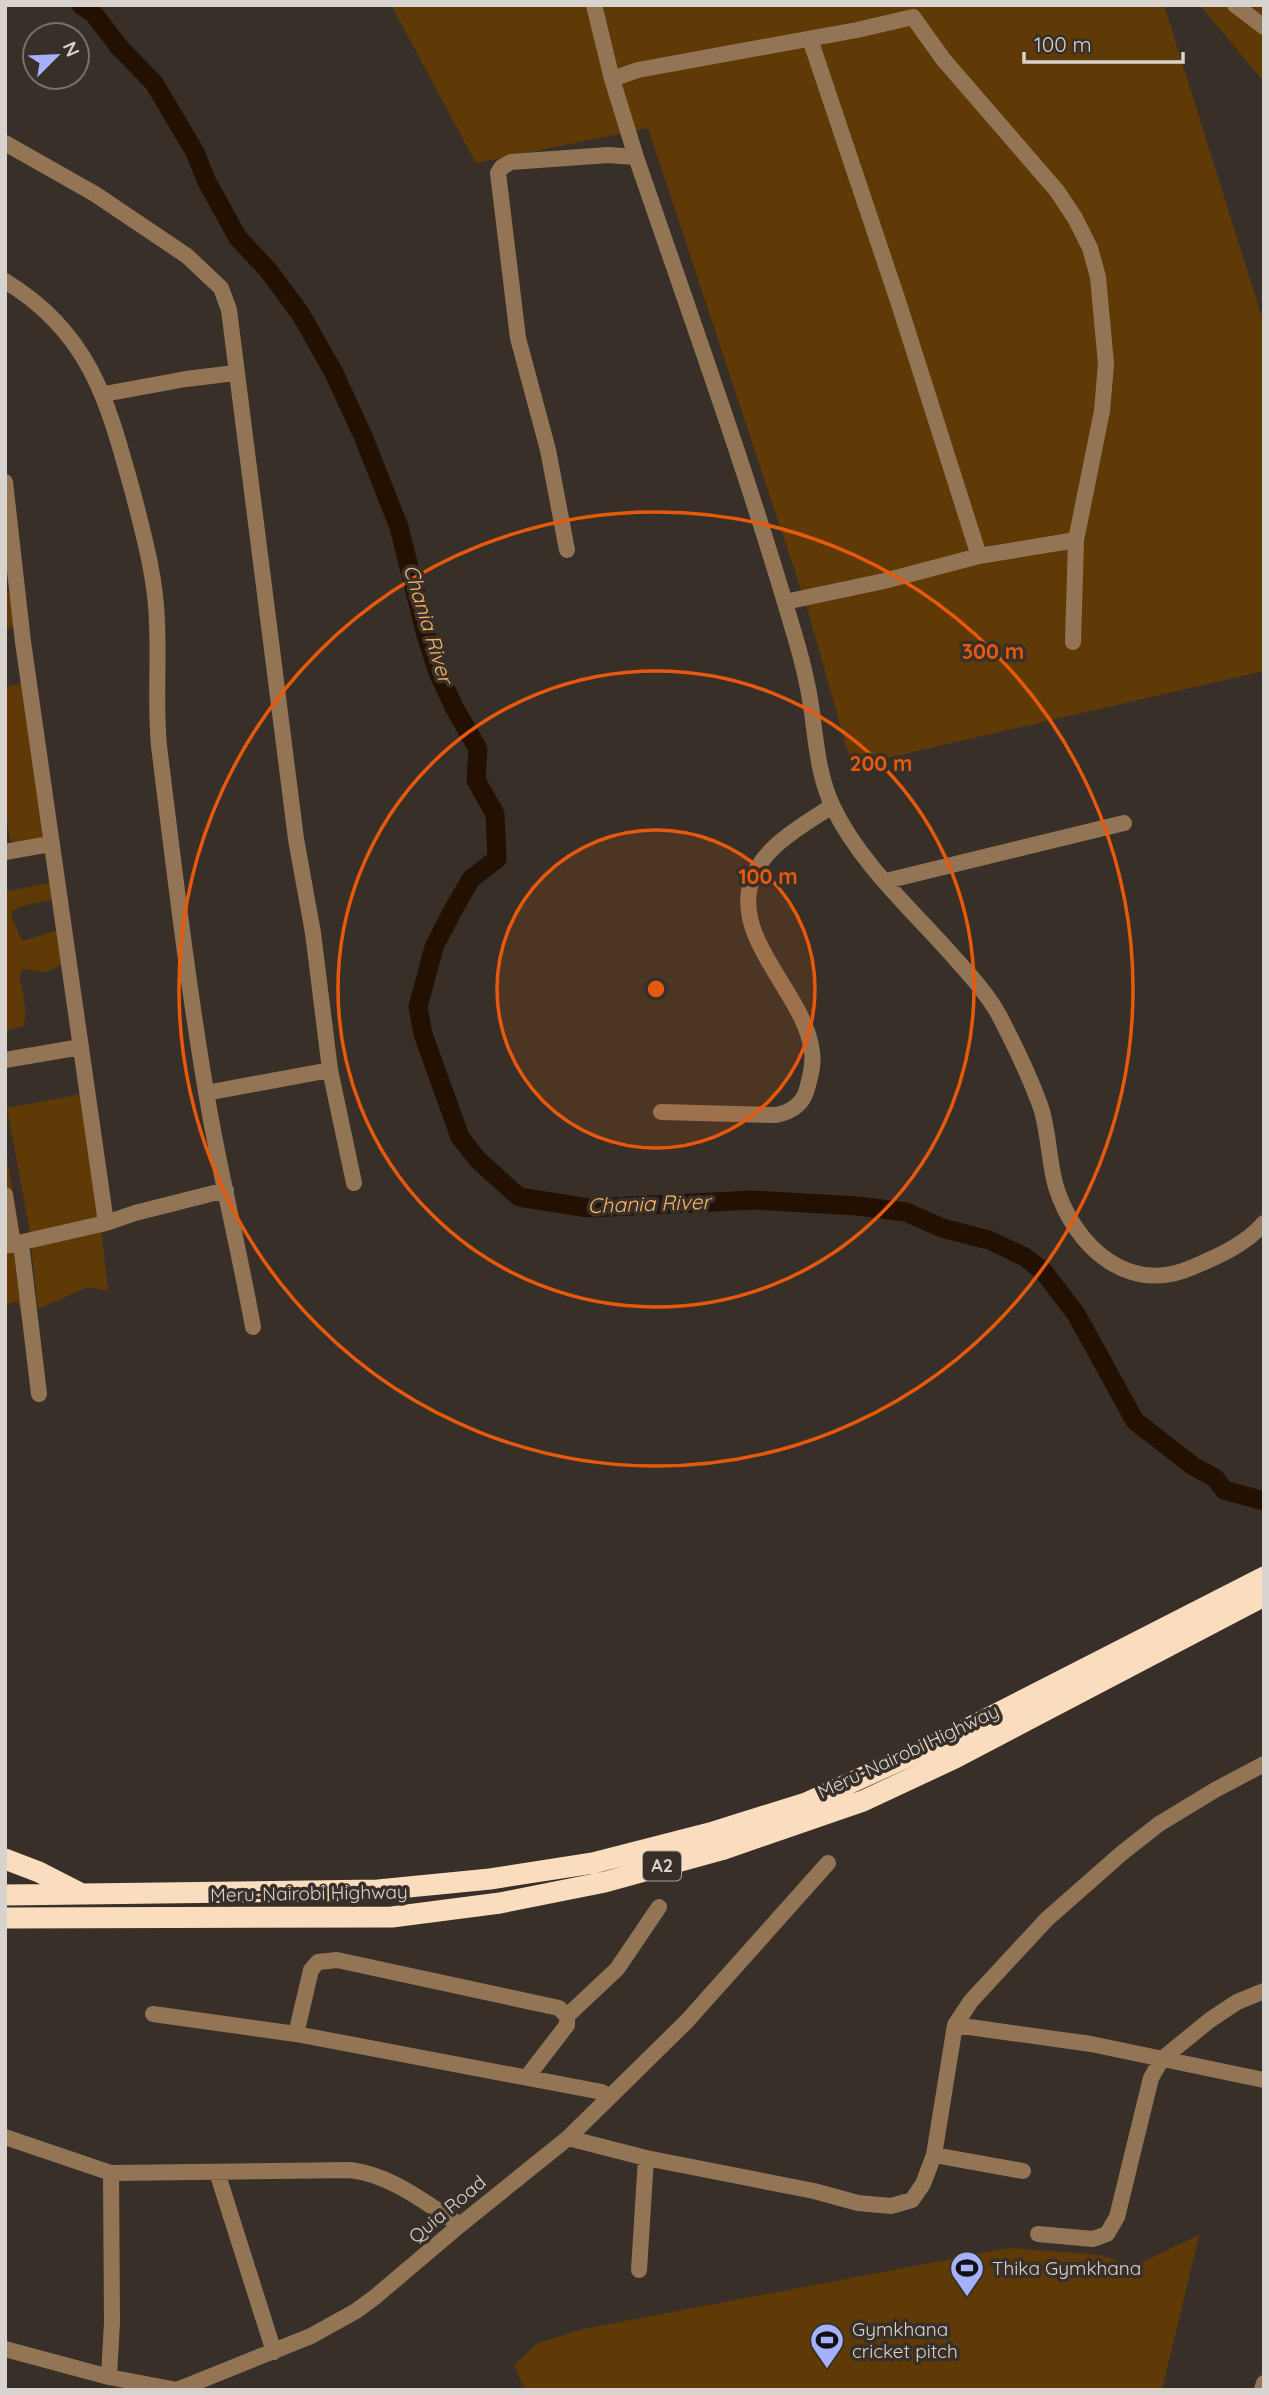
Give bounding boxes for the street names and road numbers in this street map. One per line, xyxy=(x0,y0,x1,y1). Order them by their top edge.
street label: Meru-Nairobi Highway xyxy=(813,1698,1003,1804)
road number: A2 xyxy=(643,1852,681,1880)
street label: Meru-Nairobi Highway xyxy=(210,1879,408,1907)
street label: Quia Road xyxy=(403,2170,491,2248)

